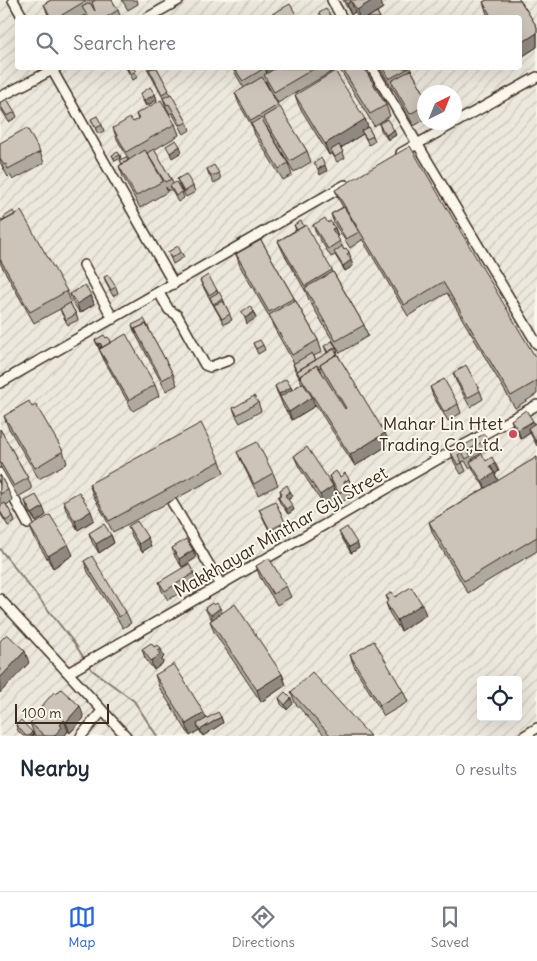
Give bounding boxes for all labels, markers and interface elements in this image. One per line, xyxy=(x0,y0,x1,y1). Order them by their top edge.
search box xyxy=(15,15,522,70)
icon: search xyxy=(33,29,61,57)
text: Search here xyxy=(73,31,176,55)
north arrow xyxy=(417,85,462,130)
place label: Mahar Lin Htet Trading Co.,Ltd. xyxy=(379,412,503,456)
marker: Mahar Lin Htet Trading Co.,Ltd. xyxy=(507,428,519,440)
street label: Makkhayar Minthar Gyi Street xyxy=(170,461,392,602)
map controls xyxy=(477,676,522,721)
button: locate xyxy=(477,676,522,721)
scale bar xyxy=(15,701,109,724)
text: 100 m xyxy=(22,704,62,722)
text: Nearby xyxy=(20,755,90,782)
text: 0 results xyxy=(455,759,517,779)
tab: Map xyxy=(68,903,96,951)
tab: Directions xyxy=(232,903,295,951)
tab: Saved xyxy=(431,903,469,951)

